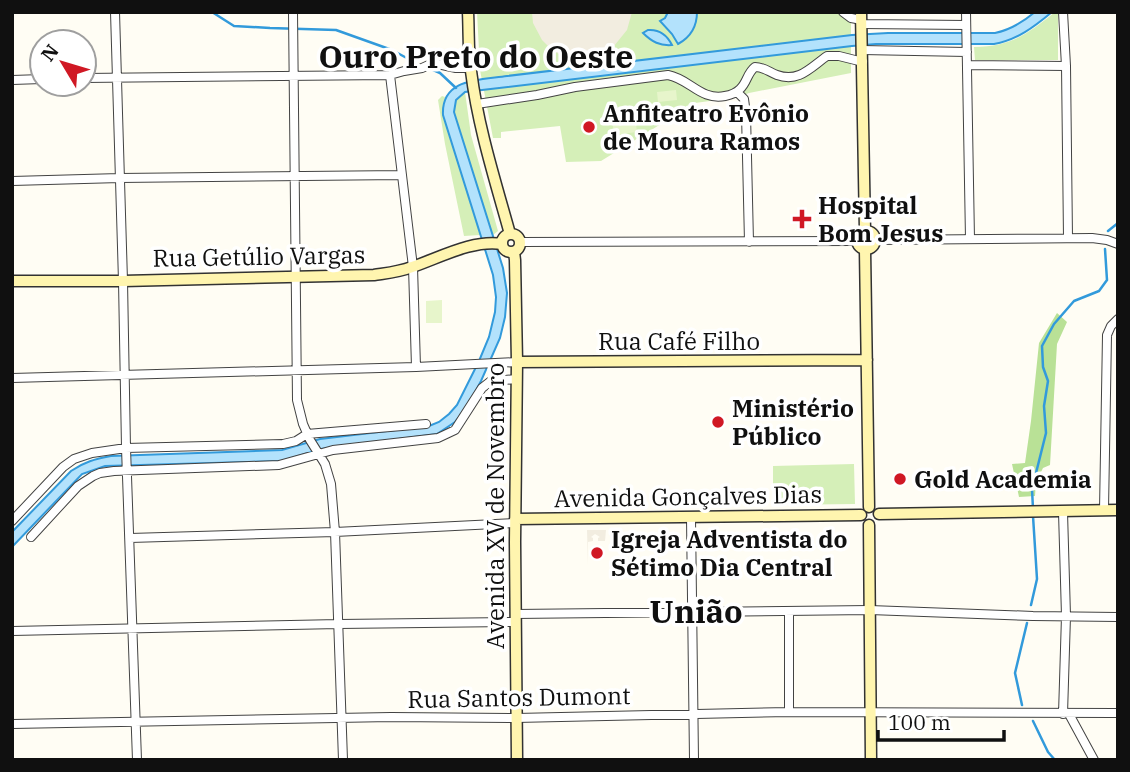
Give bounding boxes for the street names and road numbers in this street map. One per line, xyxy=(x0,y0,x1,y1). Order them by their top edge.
street label: Rua Getúlio Vargas xyxy=(152,238,366,274)
street label: Rua Café Filho xyxy=(598,325,760,357)
street label: Avenida XV de Novembro xyxy=(479,363,511,649)
street label: Avenida Gonçalves Dias xyxy=(554,478,822,514)
street label: Rua Santos Dumont xyxy=(407,679,631,715)

